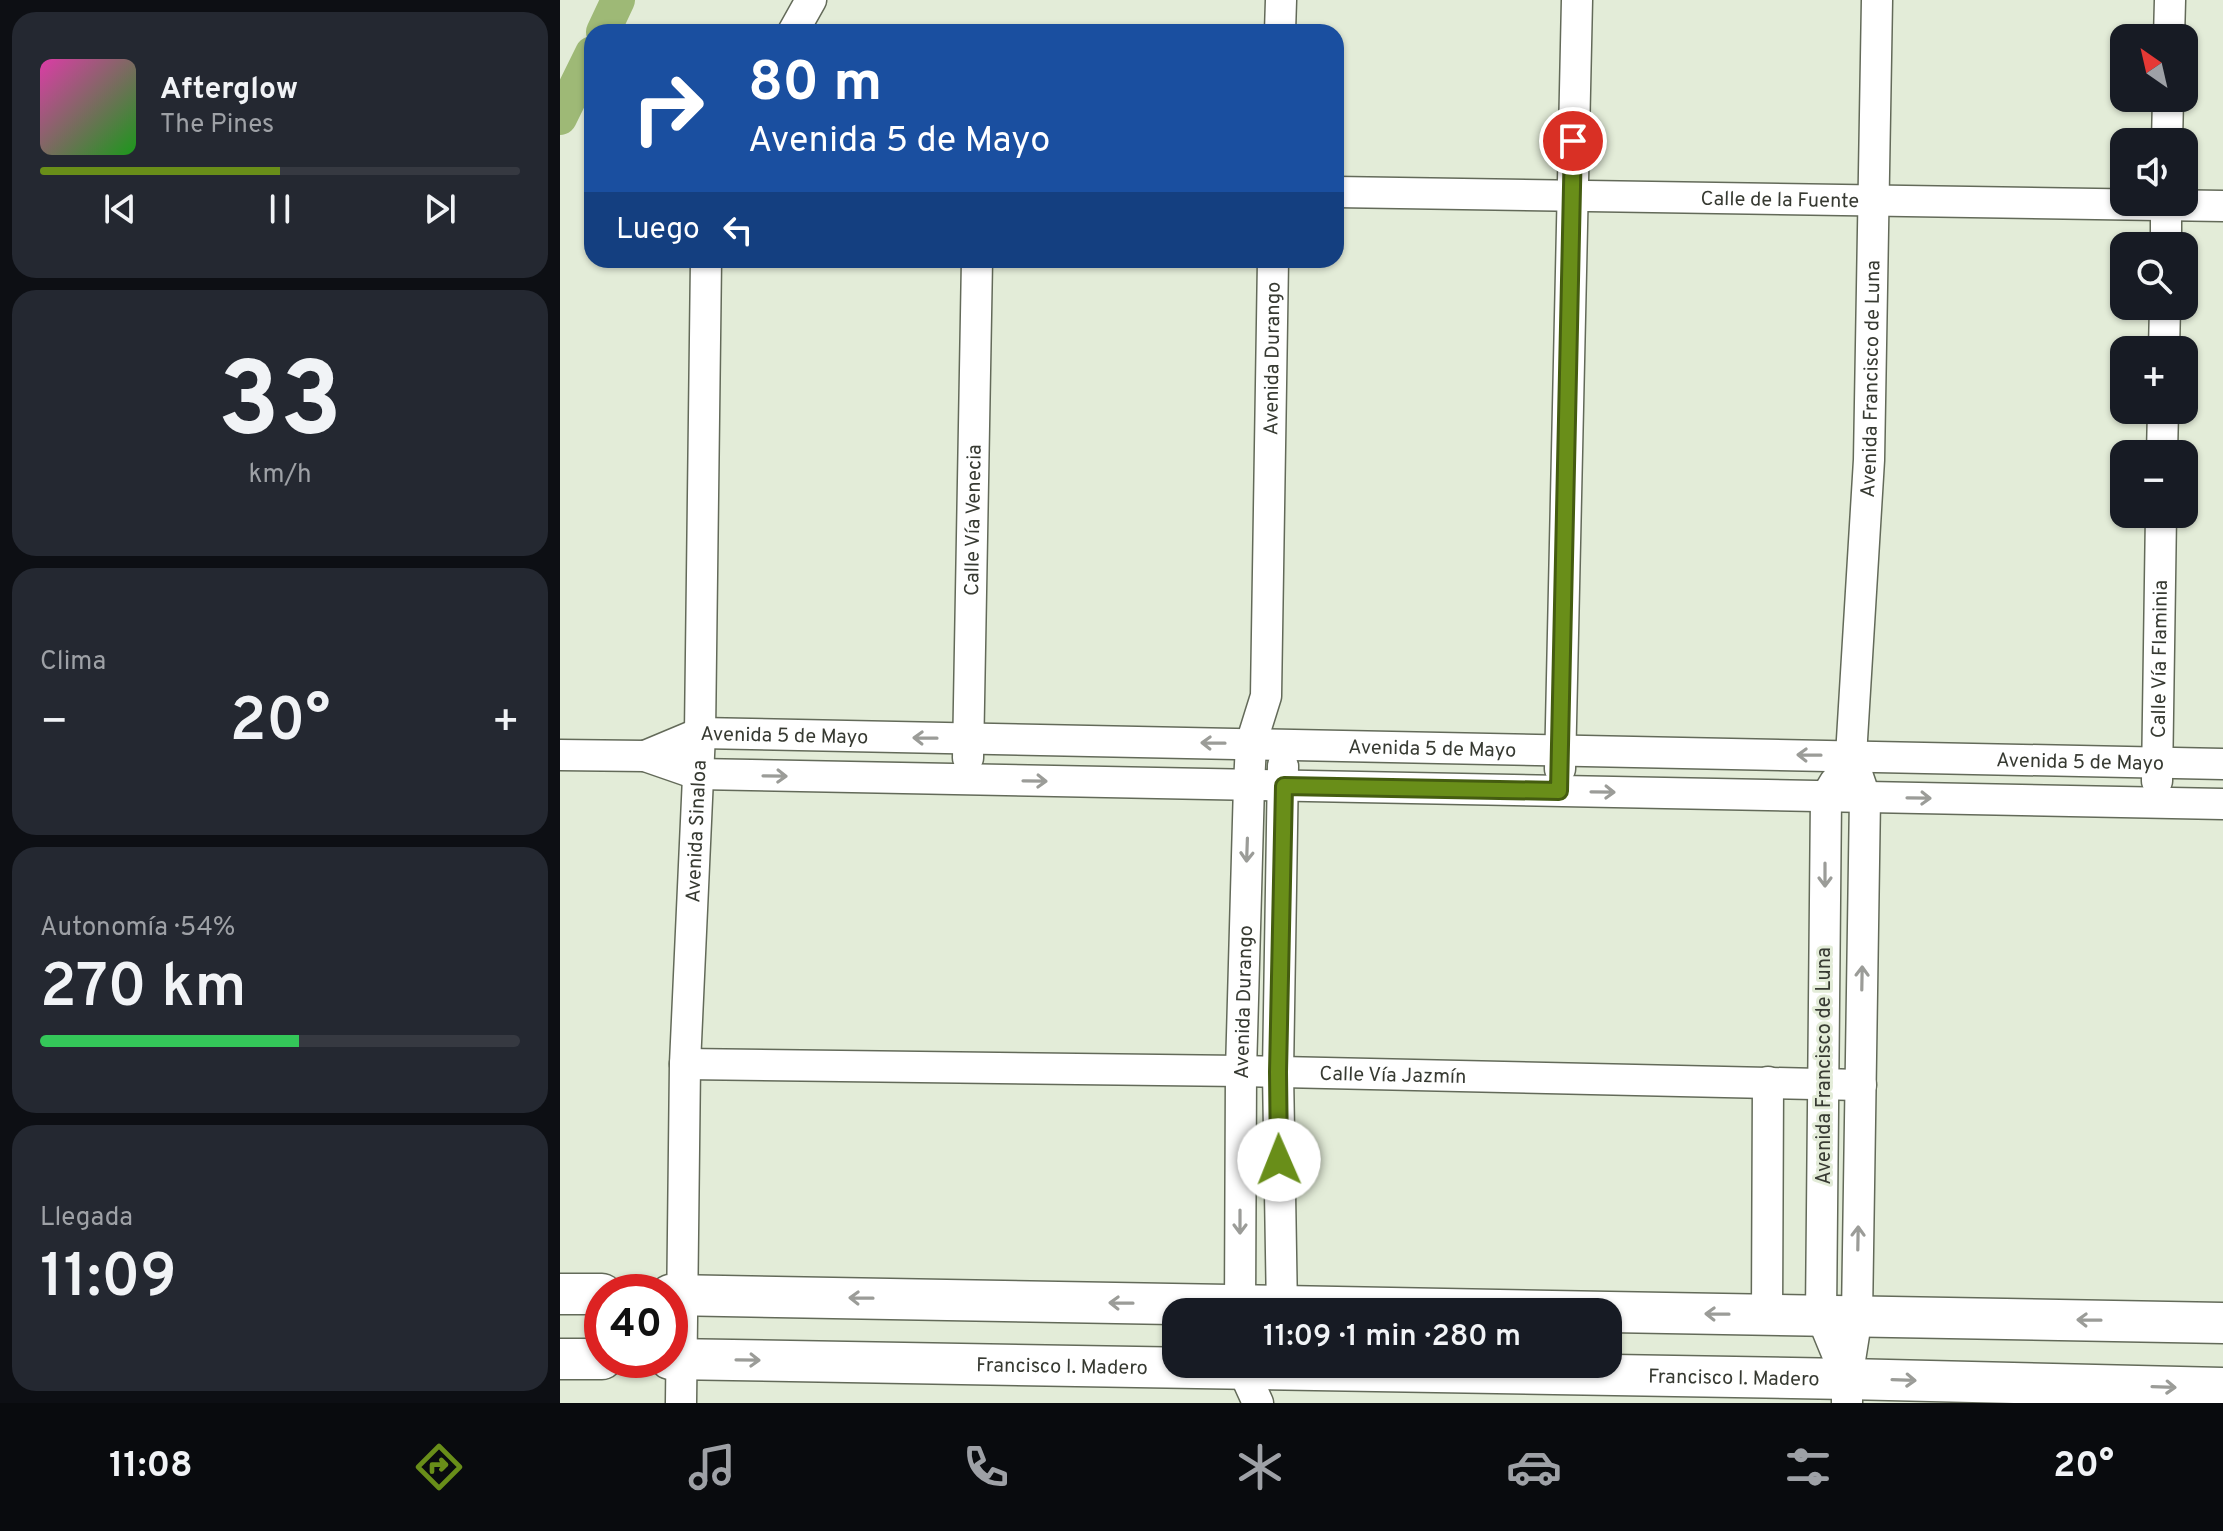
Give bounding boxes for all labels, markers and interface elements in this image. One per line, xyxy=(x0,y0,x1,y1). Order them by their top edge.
north arrow xyxy=(2110,24,2198,112)
map controls xyxy=(2110,24,2198,528)
text: 80 m xyxy=(748,50,882,120)
icon: right xyxy=(616,56,720,160)
text: Afterglow xyxy=(160,72,298,109)
pin xyxy=(1539,107,1607,175)
text: The Pines xyxy=(160,109,274,142)
text: Avenida 5 de Mayo xyxy=(748,119,1050,165)
icon: arrive xyxy=(1551,119,1595,163)
button: sound xyxy=(2110,128,2198,216)
icon: previous xyxy=(98,187,142,231)
icon: pause xyxy=(258,187,302,231)
icon: next xyxy=(418,187,462,231)
street label: Calle de la Fuente xyxy=(1700,187,1859,215)
icon: left xyxy=(716,208,760,252)
text: Luego xyxy=(616,212,700,249)
button: search xyxy=(2110,232,2198,320)
street label: Avenida Francisco de Luna xyxy=(1856,260,1887,498)
street label: Avenida Durango xyxy=(1259,281,1288,436)
button: + xyxy=(2110,336,2198,424)
text: 33 xyxy=(218,341,342,473)
button: − xyxy=(2110,440,2198,528)
street label: Calle Vía Venecia xyxy=(960,444,989,596)
text: km/h xyxy=(248,459,312,492)
street label: Calle Vía Flaminia xyxy=(2147,580,2175,738)
text: Clima xyxy=(40,646,106,679)
text: 20° xyxy=(230,686,330,762)
text: − xyxy=(40,696,68,752)
text: + xyxy=(492,696,520,752)
street label: Avenida 5 de Mayo xyxy=(700,722,869,751)
one-way arrow xyxy=(912,730,939,745)
street label: Avenida 5 de Mayo xyxy=(1348,735,1516,765)
one-way arrow xyxy=(1200,736,1227,751)
one-way arrow xyxy=(1796,748,1823,763)
street label: Avenida 5 de Mayo xyxy=(1996,748,2164,778)
street label: Avenida Sinaloa xyxy=(681,759,714,903)
one-way arrow xyxy=(761,768,788,783)
one-way arrow xyxy=(1021,773,1048,789)
one-way arrow xyxy=(1589,784,1616,800)
one-way arrow xyxy=(1905,790,1932,806)
one-way arrow xyxy=(1239,836,1255,863)
one-way arrow xyxy=(1817,861,1833,888)
text: Autonomía · 54% xyxy=(40,912,235,945)
street label: Avenida Durango xyxy=(1230,925,1260,1079)
street label: Avenida Francisco de Luna xyxy=(1812,947,1838,1185)
text: 270 km xyxy=(40,952,246,1028)
one-way arrow xyxy=(1855,965,1870,992)
street label: Calle Vía Jazmín xyxy=(1319,1062,1467,1091)
position arrow xyxy=(1237,1118,1321,1202)
text: Llegada xyxy=(40,1202,133,1235)
one-way arrow xyxy=(1233,1208,1248,1235)
one-way arrow xyxy=(1850,1225,1866,1252)
text: 11:09 xyxy=(40,1242,177,1318)
speed limit sign: 40 xyxy=(584,1274,688,1378)
one-way arrow xyxy=(848,1290,875,1306)
one-way arrow xyxy=(1108,1295,1135,1311)
one-way arrow xyxy=(1704,1306,1731,1321)
one-way arrow xyxy=(2076,1313,2103,1328)
text: 11:09 · 1 min · 280 m xyxy=(1263,1319,1521,1356)
one-way arrow xyxy=(734,1353,761,1368)
street label: Francisco I. Madero xyxy=(976,1353,1148,1382)
street label: Francisco I. Madero xyxy=(1648,1365,1820,1394)
one-way arrow xyxy=(1890,1372,1917,1388)
one-way arrow xyxy=(2150,1379,2177,1394)
icon: directions xyxy=(411,1439,467,1495)
icon: music xyxy=(684,1439,740,1495)
icon: phone xyxy=(958,1439,1014,1495)
icon: climate xyxy=(1232,1439,1288,1495)
icon: car xyxy=(1506,1439,1562,1495)
icon: filters xyxy=(1780,1439,1836,1495)
text: 11:08 xyxy=(109,1444,193,1490)
text: 20° xyxy=(2053,1444,2114,1490)

